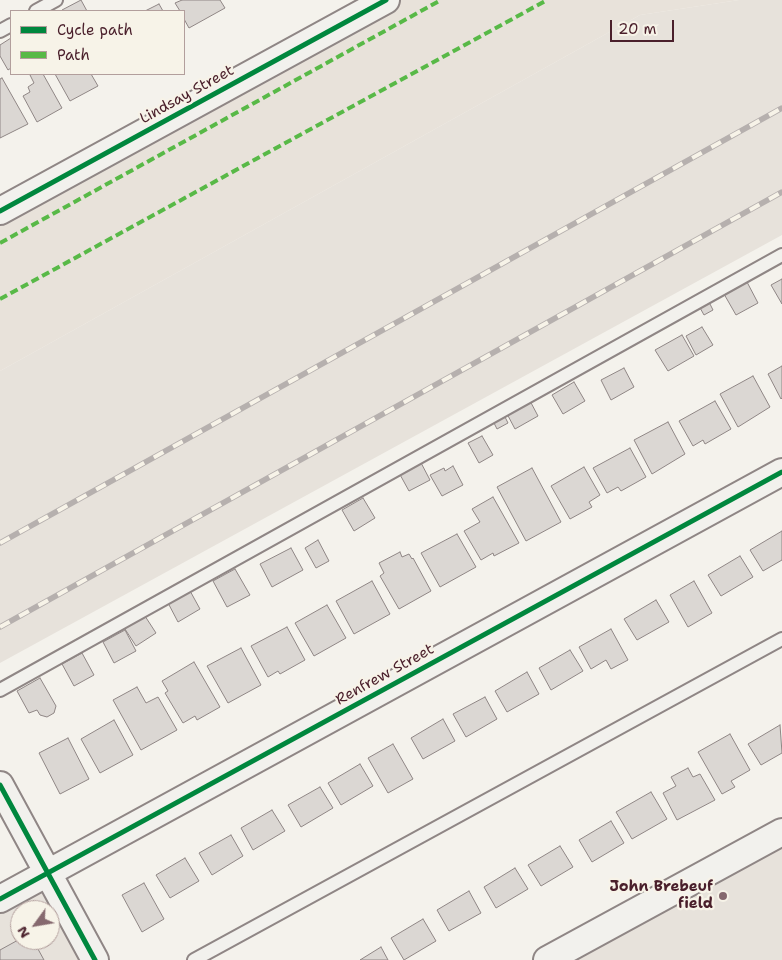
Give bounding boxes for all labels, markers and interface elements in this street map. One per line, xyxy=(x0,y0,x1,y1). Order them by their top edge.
legend xyxy=(10,10,185,75)
scale bar xyxy=(612,10,676,42)
text: 20 m xyxy=(618,19,657,39)
text: Cycle path xyxy=(57,20,133,40)
text: Path xyxy=(57,45,90,65)
street label: Lindsay Street xyxy=(137,62,237,128)
street label: Renfrew Street xyxy=(333,641,437,709)
place label: John Brebeuf field xyxy=(609,878,713,913)
marker: John Brebeuf field xyxy=(717,890,729,902)
north arrow xyxy=(10,900,60,950)
text: N xyxy=(13,923,34,942)

